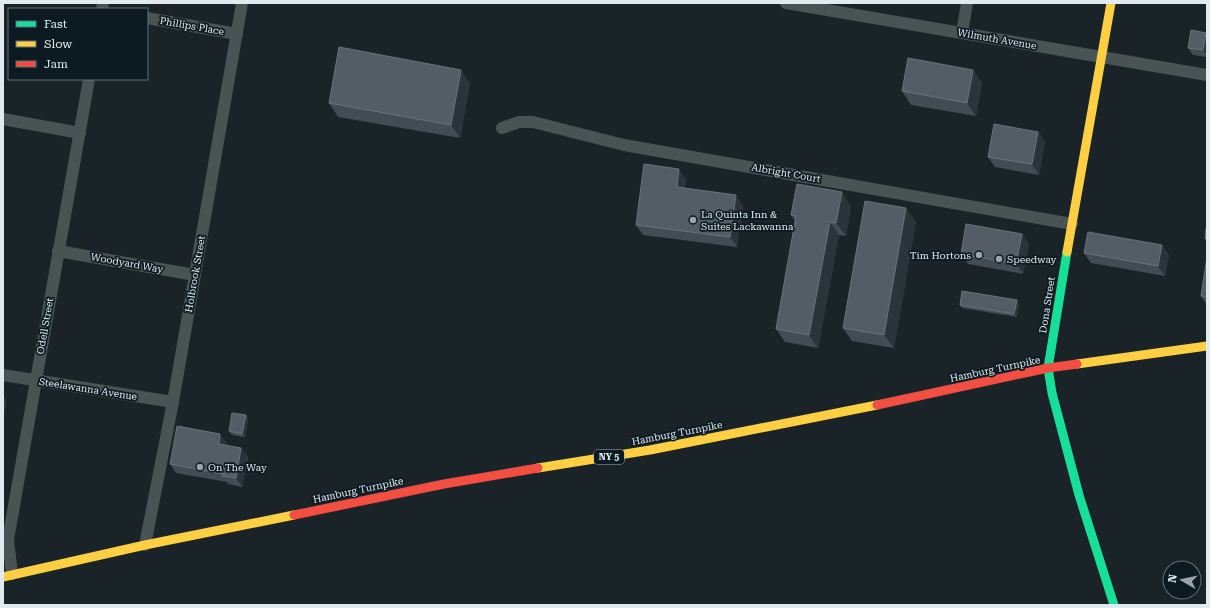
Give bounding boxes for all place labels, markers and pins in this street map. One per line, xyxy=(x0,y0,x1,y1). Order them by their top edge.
place label: La Quinta Inn & Suites Lackawanna xyxy=(701,209,794,232)
marker: La Quinta Inn & Suites Lackawanna xyxy=(688,215,698,225)
place label: Tim Hortons xyxy=(910,250,971,261)
marker: Tim Hortons xyxy=(974,250,984,260)
marker: Speedway xyxy=(994,254,1004,264)
place label: Speedway xyxy=(1007,254,1057,265)
marker: On The Way xyxy=(195,462,205,472)
place label: On The Way xyxy=(208,462,267,473)

